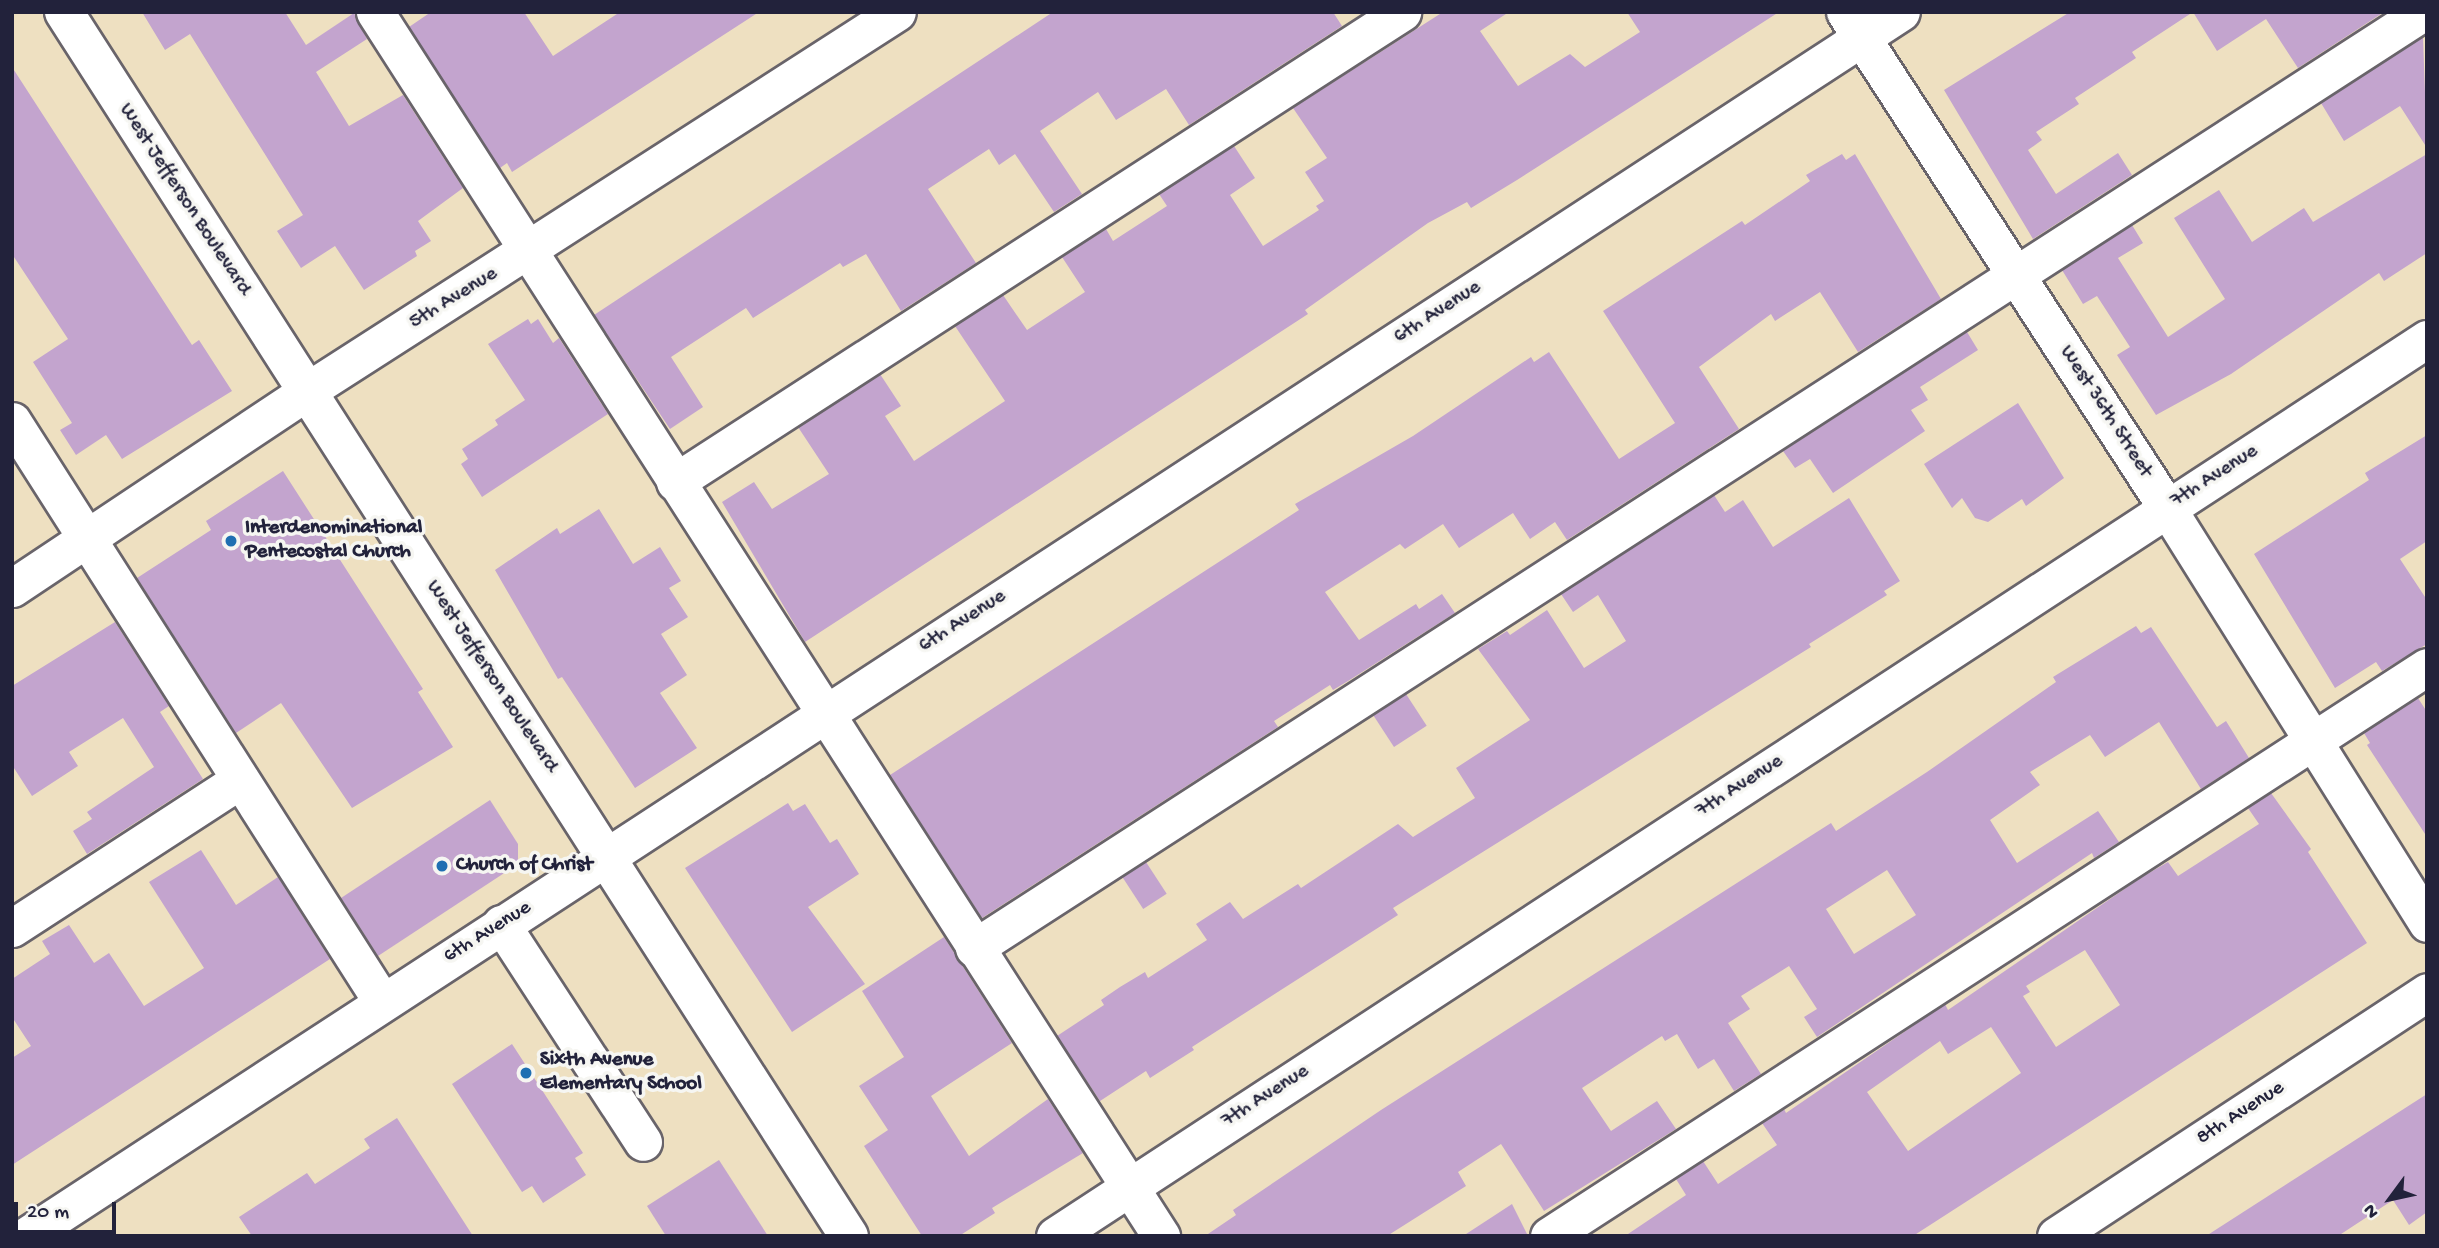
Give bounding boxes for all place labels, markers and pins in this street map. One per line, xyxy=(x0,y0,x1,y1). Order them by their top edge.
place label: Interdenominational Pentecostal Church xyxy=(245,516,422,566)
marker: Interdenominational Pentecostal Church xyxy=(223,533,239,549)
place label: Church of Christ xyxy=(456,853,593,879)
marker: Church of Christ xyxy=(434,858,450,874)
place label: Sixth Avenue Elementary School xyxy=(540,1048,702,1098)
marker: Sixth Avenue Elementary School xyxy=(518,1065,534,1081)

